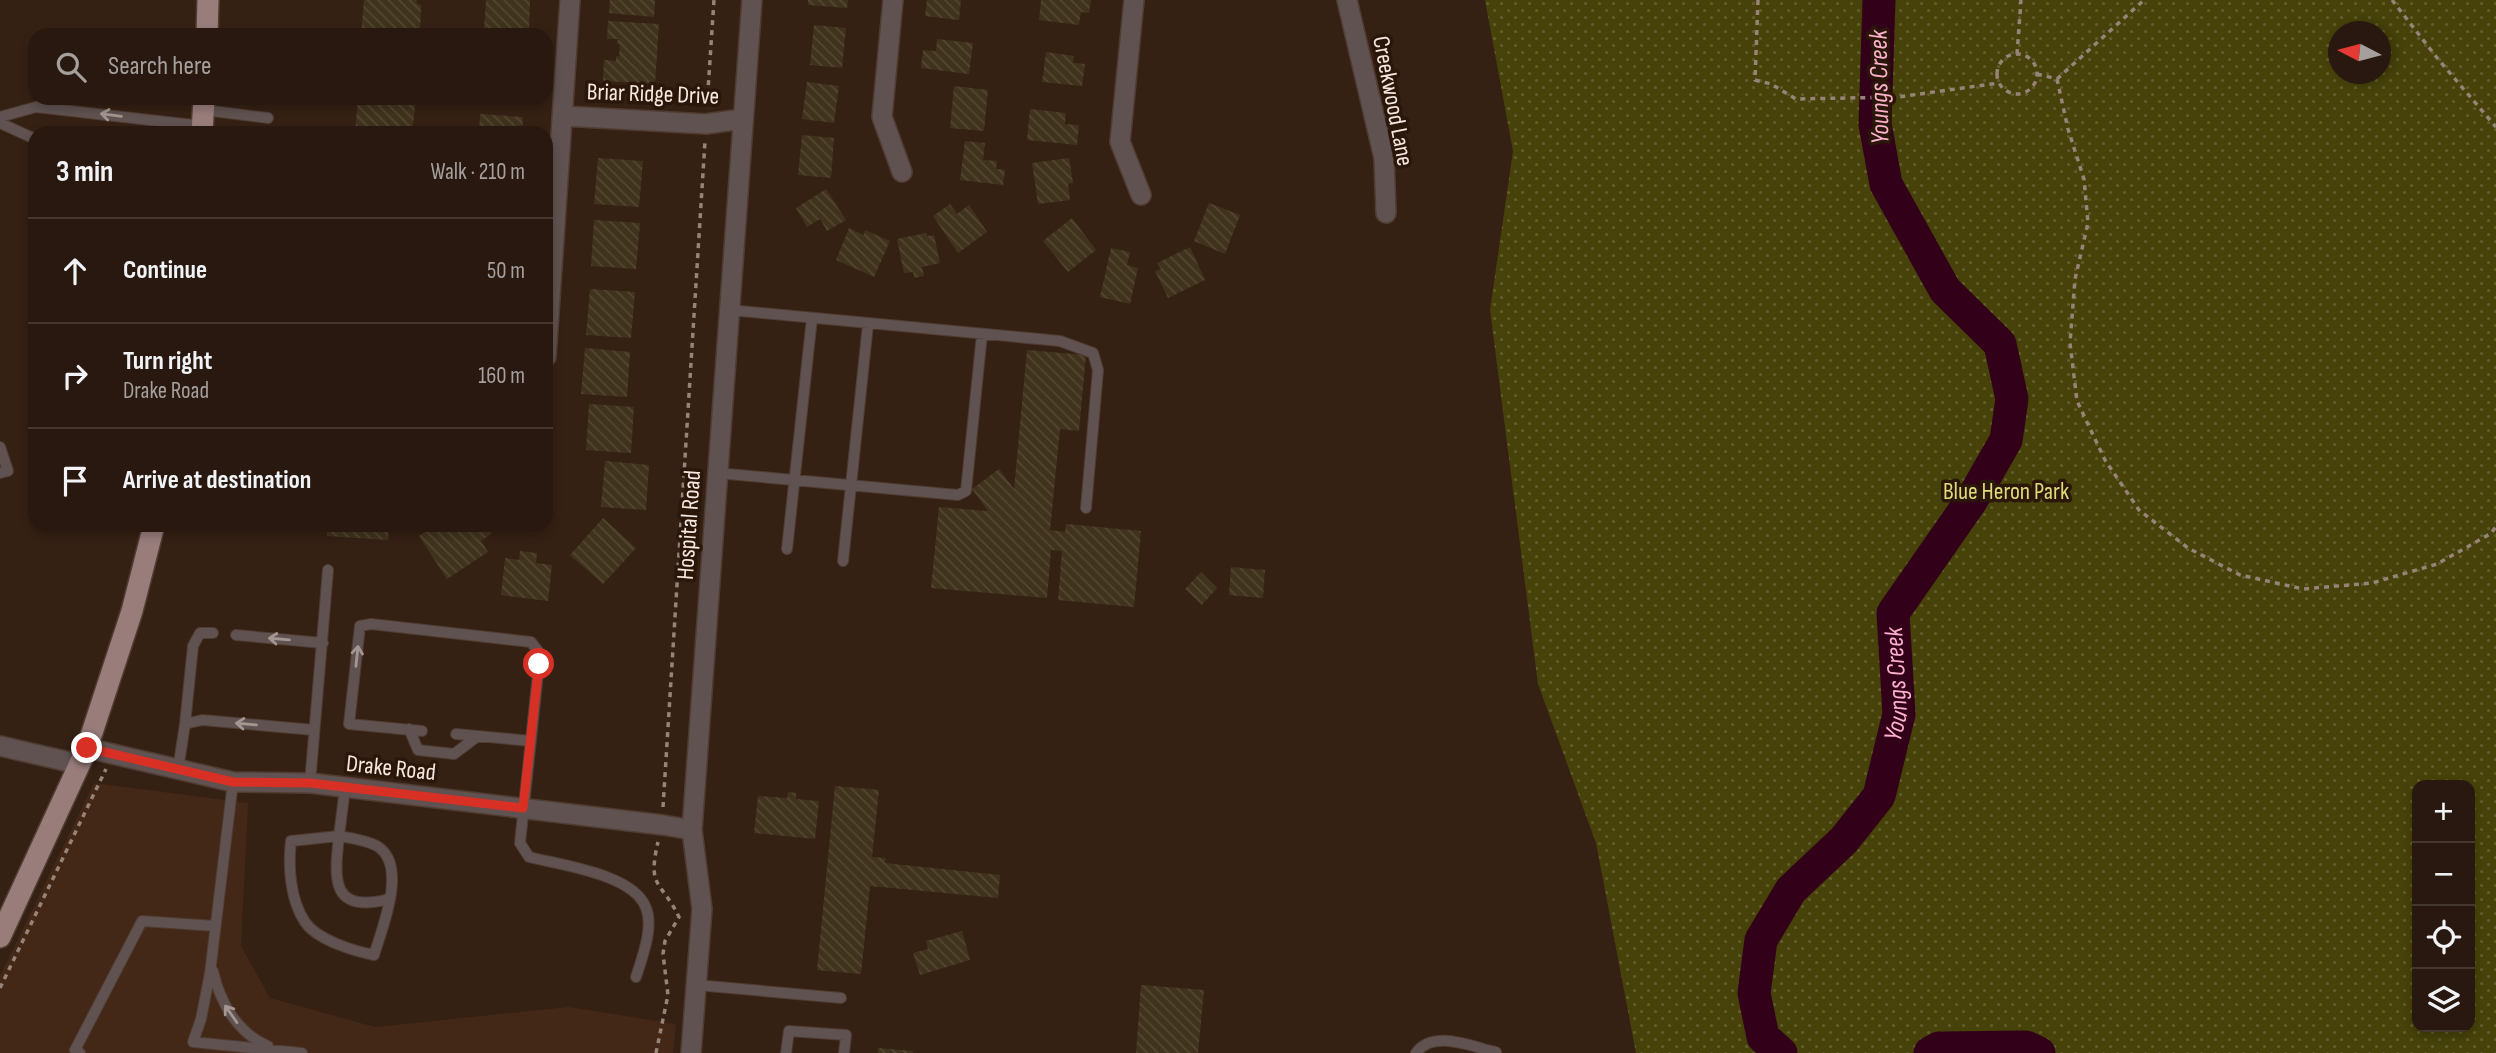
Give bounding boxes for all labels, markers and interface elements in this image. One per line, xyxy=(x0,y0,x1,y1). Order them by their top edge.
north arrow xyxy=(2328,21,2391,84)
search box xyxy=(28,28,553,105)
water label: Youngs Creek xyxy=(1863,28,1896,144)
street label: Creekwood Lane xyxy=(1366,34,1420,168)
icon: search xyxy=(52,48,90,86)
text: Search here xyxy=(108,51,211,82)
street label: Briar Ridge Drive xyxy=(586,77,720,111)
one-way arrow xyxy=(100,108,123,121)
text: 3 min xyxy=(56,154,113,190)
text: Walk · 210 m xyxy=(431,158,525,186)
icon: ahead xyxy=(56,252,94,290)
text: Continue xyxy=(123,255,207,286)
text: 50 m xyxy=(487,257,525,285)
text: Turn right xyxy=(123,346,212,377)
icon: right xyxy=(56,357,94,395)
text: 160 m xyxy=(478,362,525,390)
text: Drake Road xyxy=(123,377,209,405)
icon: arrive xyxy=(56,462,94,500)
text: Arrive at destination xyxy=(123,465,311,496)
street label: Hospital Road xyxy=(671,469,707,581)
park label: Blue Heron Park xyxy=(1943,477,2069,506)
water label: Youngs Creek xyxy=(1877,625,1915,744)
one-way arrow xyxy=(269,632,291,645)
one-way arrow xyxy=(350,645,363,668)
route start xyxy=(523,648,554,679)
one-way arrow xyxy=(235,717,258,730)
route end xyxy=(71,732,102,763)
street label: Drake Road xyxy=(345,749,437,787)
map controls xyxy=(2412,780,2475,1032)
button: + xyxy=(2412,780,2475,843)
button: − xyxy=(2412,843,2475,906)
button: locate xyxy=(2412,906,2475,969)
button: layers xyxy=(2412,969,2475,1032)
one-way arrow xyxy=(224,1005,238,1024)

